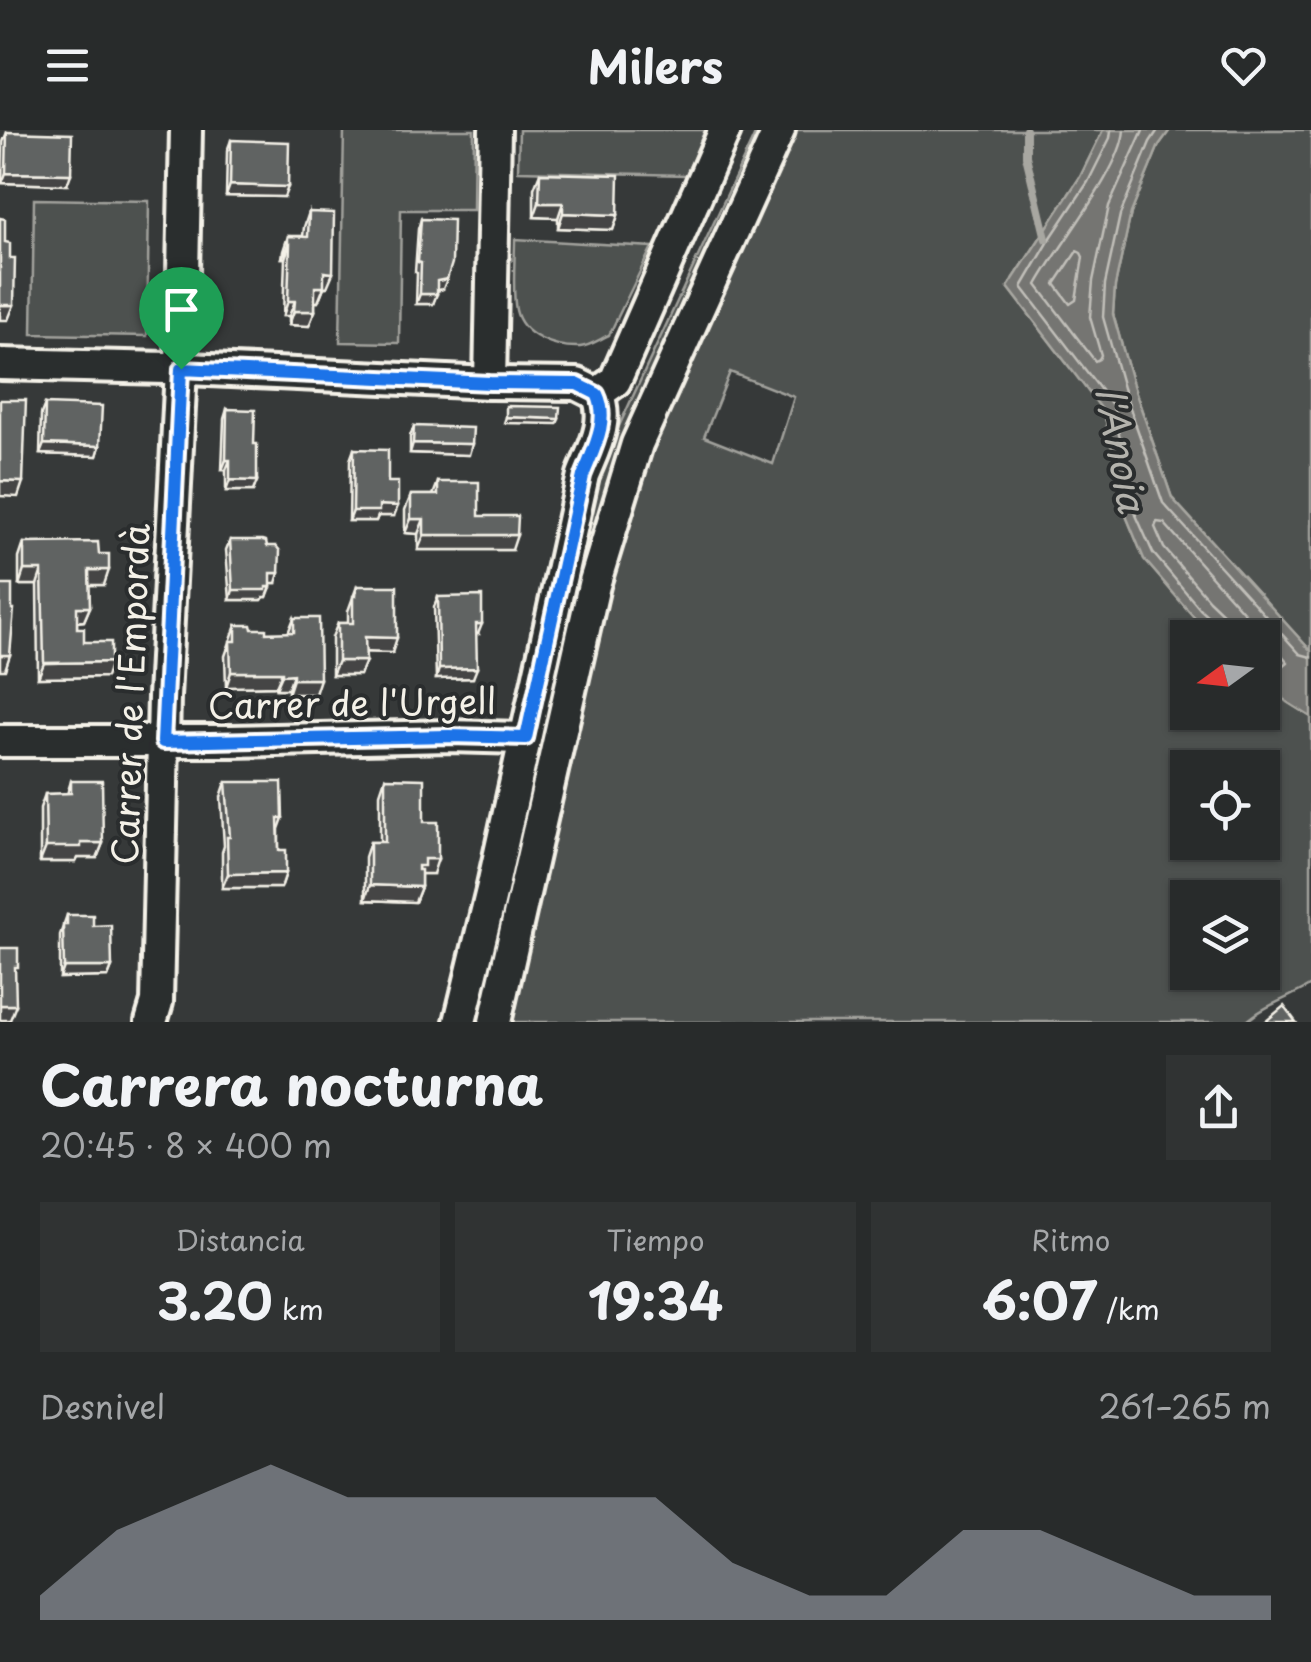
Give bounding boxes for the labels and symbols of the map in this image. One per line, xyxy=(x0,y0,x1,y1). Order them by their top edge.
pin xyxy=(139,267,224,370)
water label: l'Anoia xyxy=(1082,381,1162,518)
street label: Carrer de l'Empordà xyxy=(97,522,161,866)
north arrow xyxy=(1170,620,1280,730)
street label: Carrer de l'Urgell xyxy=(207,673,497,731)

